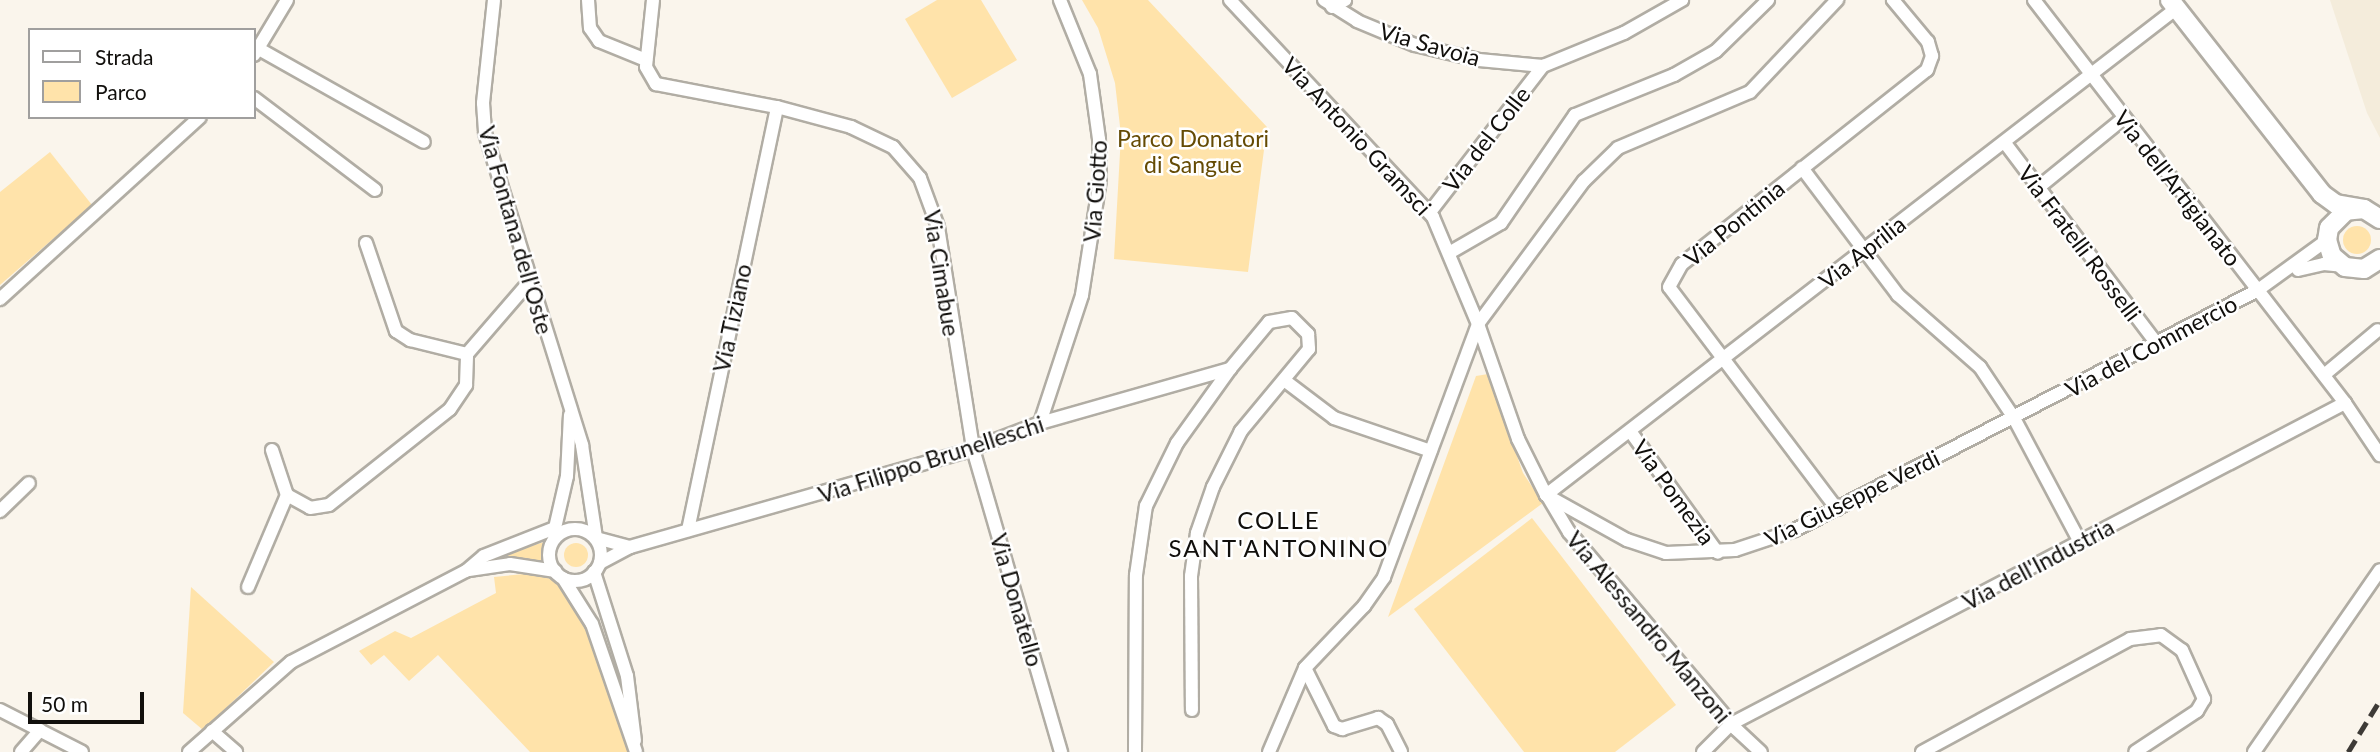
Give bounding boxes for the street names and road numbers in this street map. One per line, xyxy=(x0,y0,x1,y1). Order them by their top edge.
street label: Via Savoia xyxy=(1376,16,1484,72)
street label: Via Antonio Gramsci xyxy=(1276,51,1438,221)
street label: Via del Colle xyxy=(1436,81,1536,197)
street label: Via dell'Artigianato xyxy=(2109,105,2247,271)
street label: Via Fontana dell'Oste xyxy=(473,123,559,337)
street label: Via Giotto xyxy=(1078,139,1112,243)
street label: Via Fratelli Rosselli xyxy=(2013,160,2147,326)
street label: Via Pontinia xyxy=(1678,174,1790,272)
street label: Via Cimabue xyxy=(918,208,966,338)
street label: Via Aprilia xyxy=(1813,209,1911,295)
street label: Via Tiziano xyxy=(707,261,757,375)
street label: Via del Commercio xyxy=(2060,289,2242,403)
street label: Via Filippo Brunelleschi xyxy=(815,409,1047,509)
street label: Via Pomezia xyxy=(1627,434,1721,550)
street label: Via Giuseppe Verdi xyxy=(1760,444,1944,552)
street label: Via dell'Industria xyxy=(1958,513,2118,615)
street label: Via Alessandro Manzoni xyxy=(1561,525,1737,729)
street label: Via Donatello xyxy=(985,530,1049,670)

